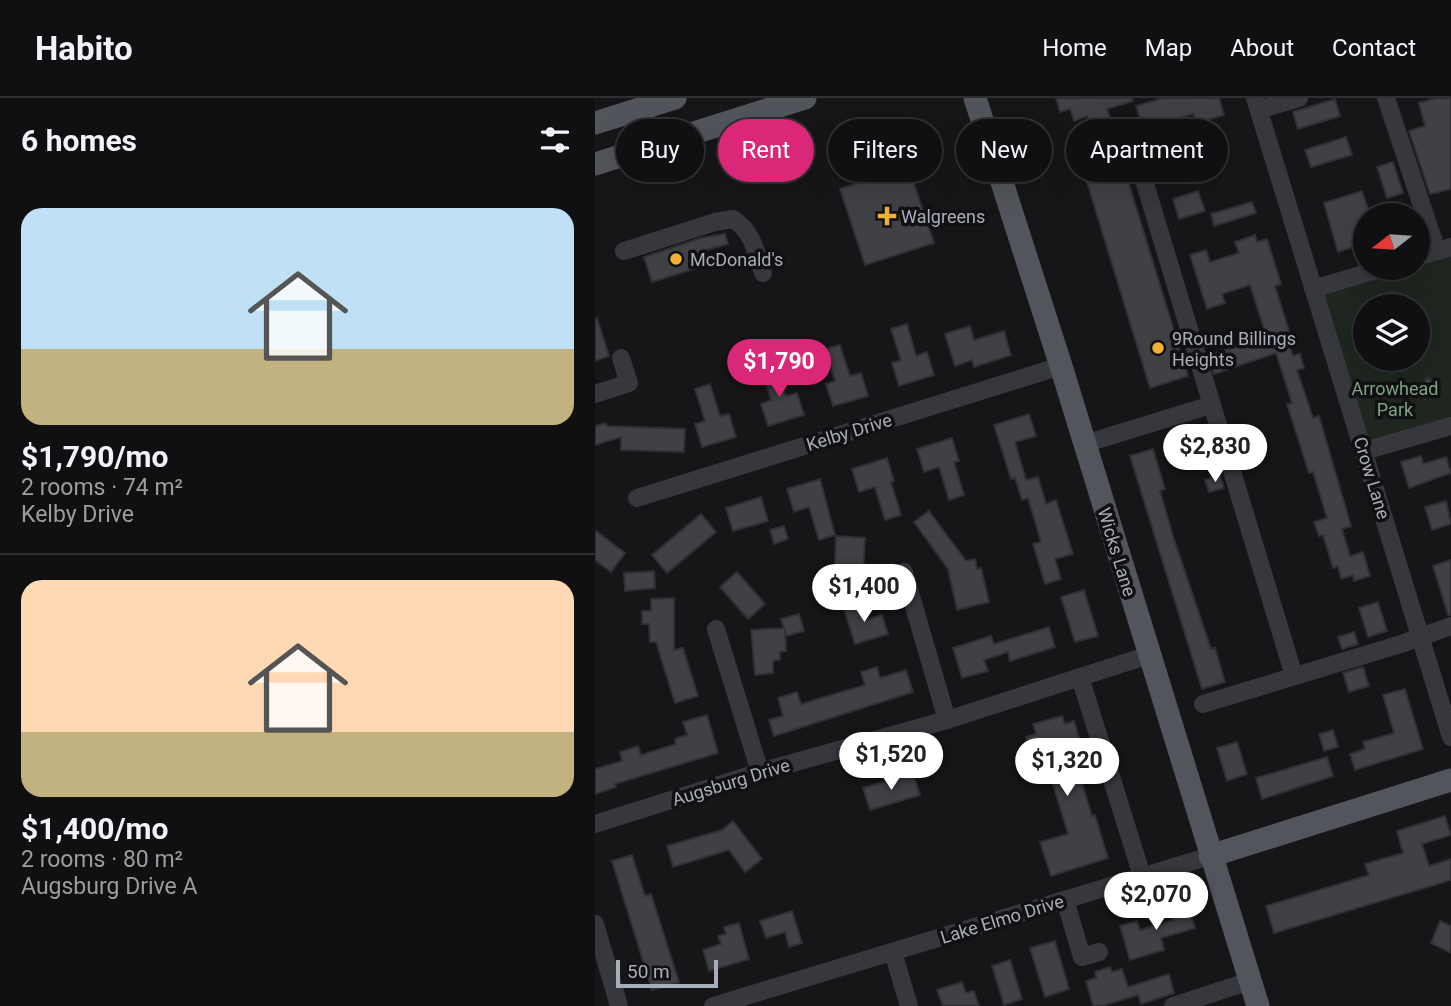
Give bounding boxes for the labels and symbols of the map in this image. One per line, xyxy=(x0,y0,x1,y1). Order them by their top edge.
north arrow xyxy=(1353,203,1430,280)
place label: Walgreens xyxy=(901,206,985,227)
marker: Walgreens xyxy=(879,208,895,224)
place label: McDonald's xyxy=(690,249,783,270)
marker: McDonald's xyxy=(668,251,684,267)
place label: 9Round Billings Heights xyxy=(1172,328,1296,370)
pin: $1,790 xyxy=(722,340,836,399)
marker: 9Round Billings Heights xyxy=(1150,340,1166,356)
park label: Arrowhead Park xyxy=(1352,378,1438,420)
street label: Kelby Drive xyxy=(804,409,894,455)
pin: $2,830 xyxy=(1158,424,1272,484)
street label: Crow Lane xyxy=(1350,434,1394,522)
street label: Wicks Lane xyxy=(1094,505,1140,599)
pin: $1,400 xyxy=(807,564,921,624)
pin: $1,520 xyxy=(834,732,948,792)
pin: $1,320 xyxy=(1010,738,1124,798)
street label: Augsburg Drive xyxy=(670,754,792,810)
pin: $2,070 xyxy=(1099,872,1213,932)
street label: Lake Elmo Drive xyxy=(938,890,1066,948)
scale bar xyxy=(616,957,717,989)

